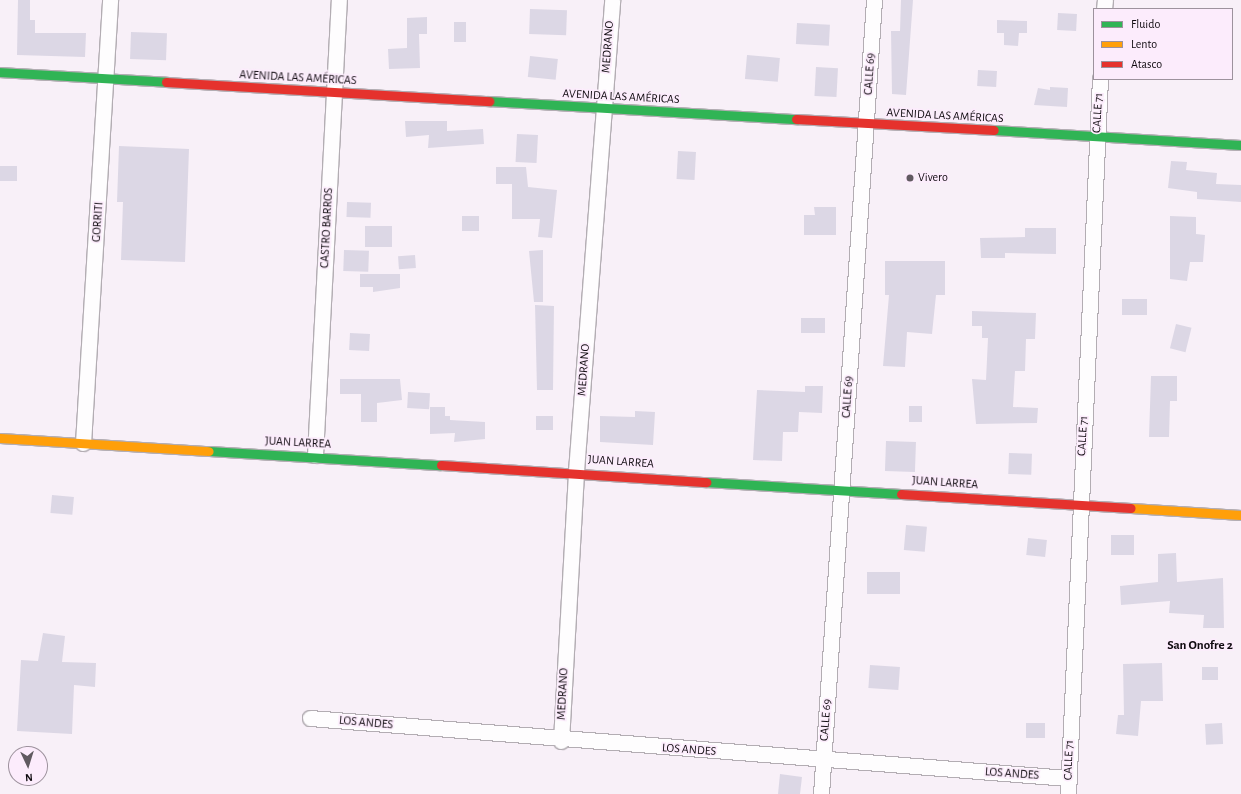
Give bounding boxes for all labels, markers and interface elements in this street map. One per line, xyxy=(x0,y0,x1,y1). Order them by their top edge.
legend xyxy=(1093,8,1233,80)
text: Fluido xyxy=(1131,18,1160,30)
street label: MEDRANO xyxy=(599,20,617,74)
text: Lento xyxy=(1131,38,1157,50)
street label: CALLE 69 xyxy=(861,52,879,96)
text: Atasco xyxy=(1131,58,1162,70)
street label: AVENIDA LAS AMÉRICAS xyxy=(239,68,357,88)
street label: AVENIDA LAS AMÉRICAS xyxy=(562,87,680,107)
street label: CALLE 71 xyxy=(1090,93,1106,133)
street label: AVENIDA LAS AMÉRICAS xyxy=(886,106,1004,126)
place label: Vivero xyxy=(918,171,948,185)
marker: Vivero xyxy=(905,173,915,183)
street label: CASTRO BARROS xyxy=(318,187,336,269)
street label: GORRITI xyxy=(89,201,107,243)
street label: MEDRANO xyxy=(575,343,593,397)
street label: CALLE 69 xyxy=(839,375,857,419)
street label: CALLE 71 xyxy=(1075,416,1091,456)
street label: JUAN LARREA xyxy=(265,434,331,452)
street label: JUAN LARREA xyxy=(588,453,654,471)
street label: JUAN LARREA xyxy=(912,474,978,492)
district label: San Onofre 2 xyxy=(1167,638,1233,654)
street label: MEDRANO xyxy=(554,668,572,720)
street label: CALLE 69 xyxy=(817,698,835,742)
street label: LOS ANDES xyxy=(338,713,394,733)
street label: CALLE 71 xyxy=(1061,740,1077,780)
street label: LOS ANDES xyxy=(661,741,717,759)
north arrow xyxy=(8,746,48,786)
street label: LOS ANDES xyxy=(984,765,1040,783)
text: N xyxy=(25,772,33,783)

